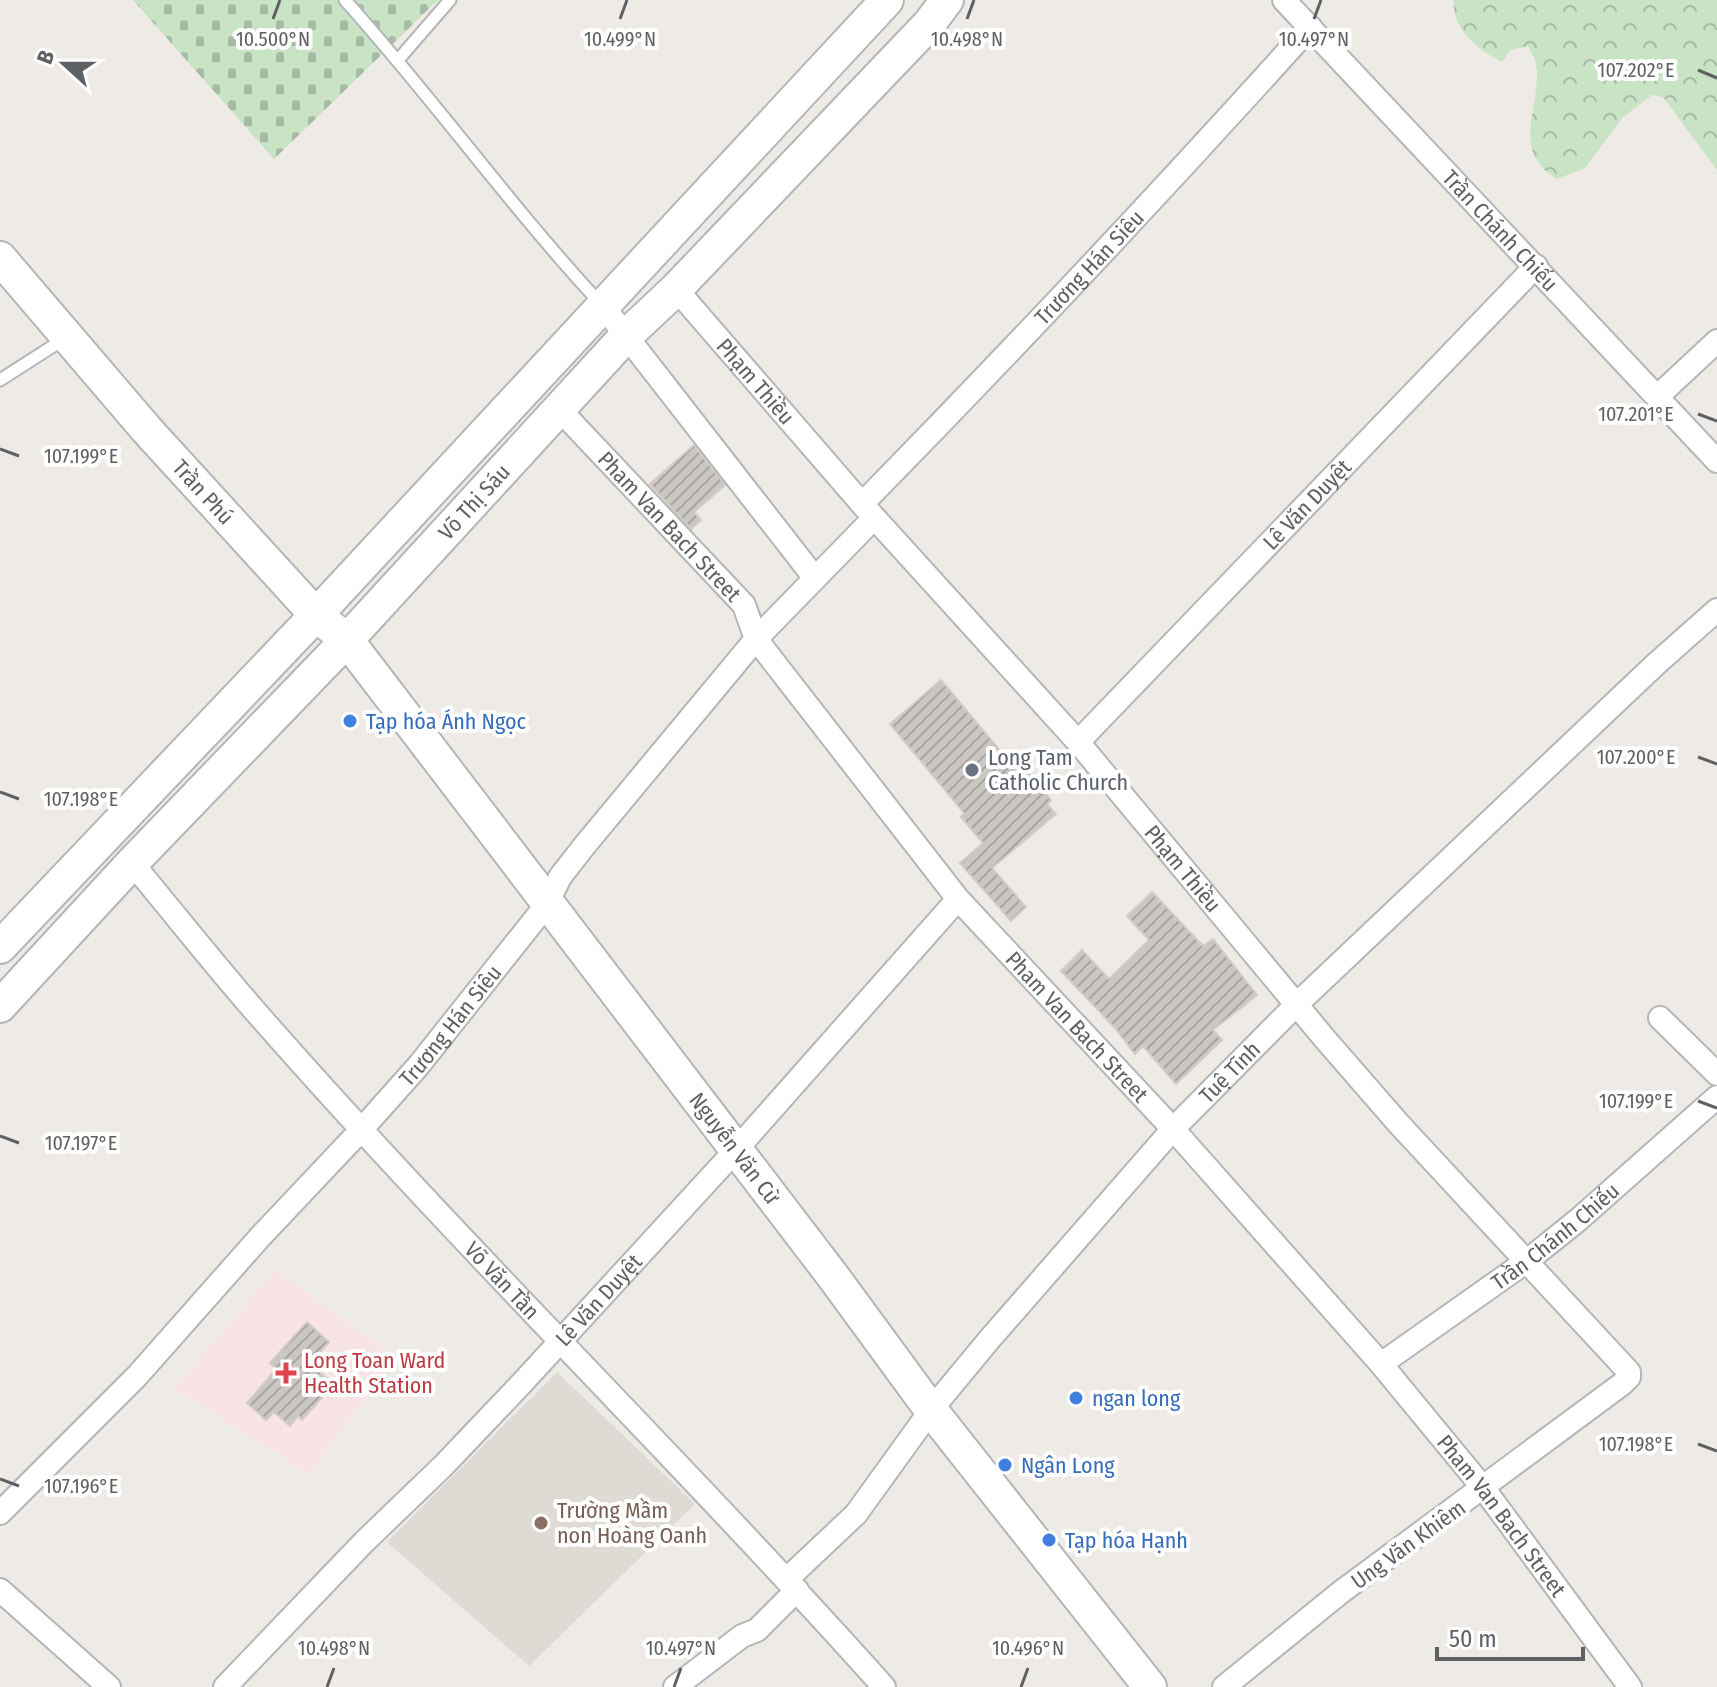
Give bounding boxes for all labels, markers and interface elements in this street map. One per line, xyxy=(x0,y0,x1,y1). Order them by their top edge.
north arrow xyxy=(24,24,104,104)
text: 10.500°N xyxy=(236,27,310,51)
text: 10.499°N xyxy=(584,27,656,51)
text: 10.498°N xyxy=(931,27,1003,51)
text: 10.497°N xyxy=(1279,27,1349,51)
text: B xyxy=(31,46,61,68)
text: 107.202°E xyxy=(1598,58,1674,82)
street label: Trần Chánh Chiếu xyxy=(1437,164,1563,297)
street label: Trương Hán Siêu xyxy=(1029,204,1150,331)
street label: Phạm Thiều xyxy=(711,333,800,430)
text: 107.201°E xyxy=(1598,402,1674,426)
text: 107.199°E xyxy=(44,444,118,468)
street label: Pham Van Bach Street xyxy=(592,446,747,608)
street label: Lê Văn Duyệt xyxy=(1257,453,1357,555)
street label: Trần Phú xyxy=(167,454,239,530)
street label: Võ Thị Sáu xyxy=(433,459,516,546)
place label: Tạp hóa Ánh Ngọc xyxy=(366,708,527,735)
marker: Tạp hóa Ánh Ngọc xyxy=(341,712,359,730)
place label: Long Tam Catholic Church xyxy=(988,744,1128,796)
text: 107.200°E xyxy=(1597,745,1675,769)
marker: Long Tam Catholic Church xyxy=(963,761,981,779)
text: 107.198°E xyxy=(44,787,118,811)
street label: Phạm Thiều xyxy=(1139,820,1227,918)
street label: Pham Van Bach Street xyxy=(1000,946,1154,1109)
street label: Trương Hán Siêu xyxy=(394,960,507,1092)
street label: Tuệ Tĩnh xyxy=(1193,1036,1266,1109)
street label: Nguyễn Văn Cừ xyxy=(683,1087,786,1210)
text: 107.199°E xyxy=(1599,1089,1673,1113)
text: 107.197°E xyxy=(45,1131,117,1155)
street label: Trần Chánh Chiếu xyxy=(1486,1177,1625,1296)
street label: Võ Văn Tần xyxy=(459,1236,545,1325)
street label: Lê Văn Duyệt xyxy=(550,1248,648,1352)
place label: Long Toan Ward Health Station xyxy=(304,1347,445,1399)
marker: Long Toan Ward Health Station xyxy=(275,1362,297,1384)
place label: ngan long xyxy=(1092,1385,1181,1412)
marker: ngan long xyxy=(1067,1389,1085,1407)
street label: Pham Van Bach Street xyxy=(1431,1430,1572,1603)
text: 107.198°E xyxy=(1599,1432,1673,1456)
place label: Ngân Long xyxy=(1021,1452,1115,1479)
marker: Ngân Long xyxy=(996,1456,1014,1474)
text: 107.196°E xyxy=(44,1474,118,1498)
street label: Ung Văn Khiêm xyxy=(1346,1494,1471,1595)
place label: Trường Mầm non Hoàng Oanh xyxy=(557,1497,707,1549)
marker: Trường Mầm non Hoàng Oanh xyxy=(532,1514,550,1532)
place label: Tạp hóa Hạnh xyxy=(1065,1527,1188,1554)
marker: Tạp hóa Hạnh xyxy=(1040,1531,1058,1549)
scale bar xyxy=(1437,1611,1583,1661)
text: 50 m xyxy=(1449,1625,1497,1653)
text: 10.498°N xyxy=(298,1636,370,1660)
text: 10.497°N xyxy=(646,1636,716,1660)
text: 10.496°N xyxy=(992,1636,1064,1660)

